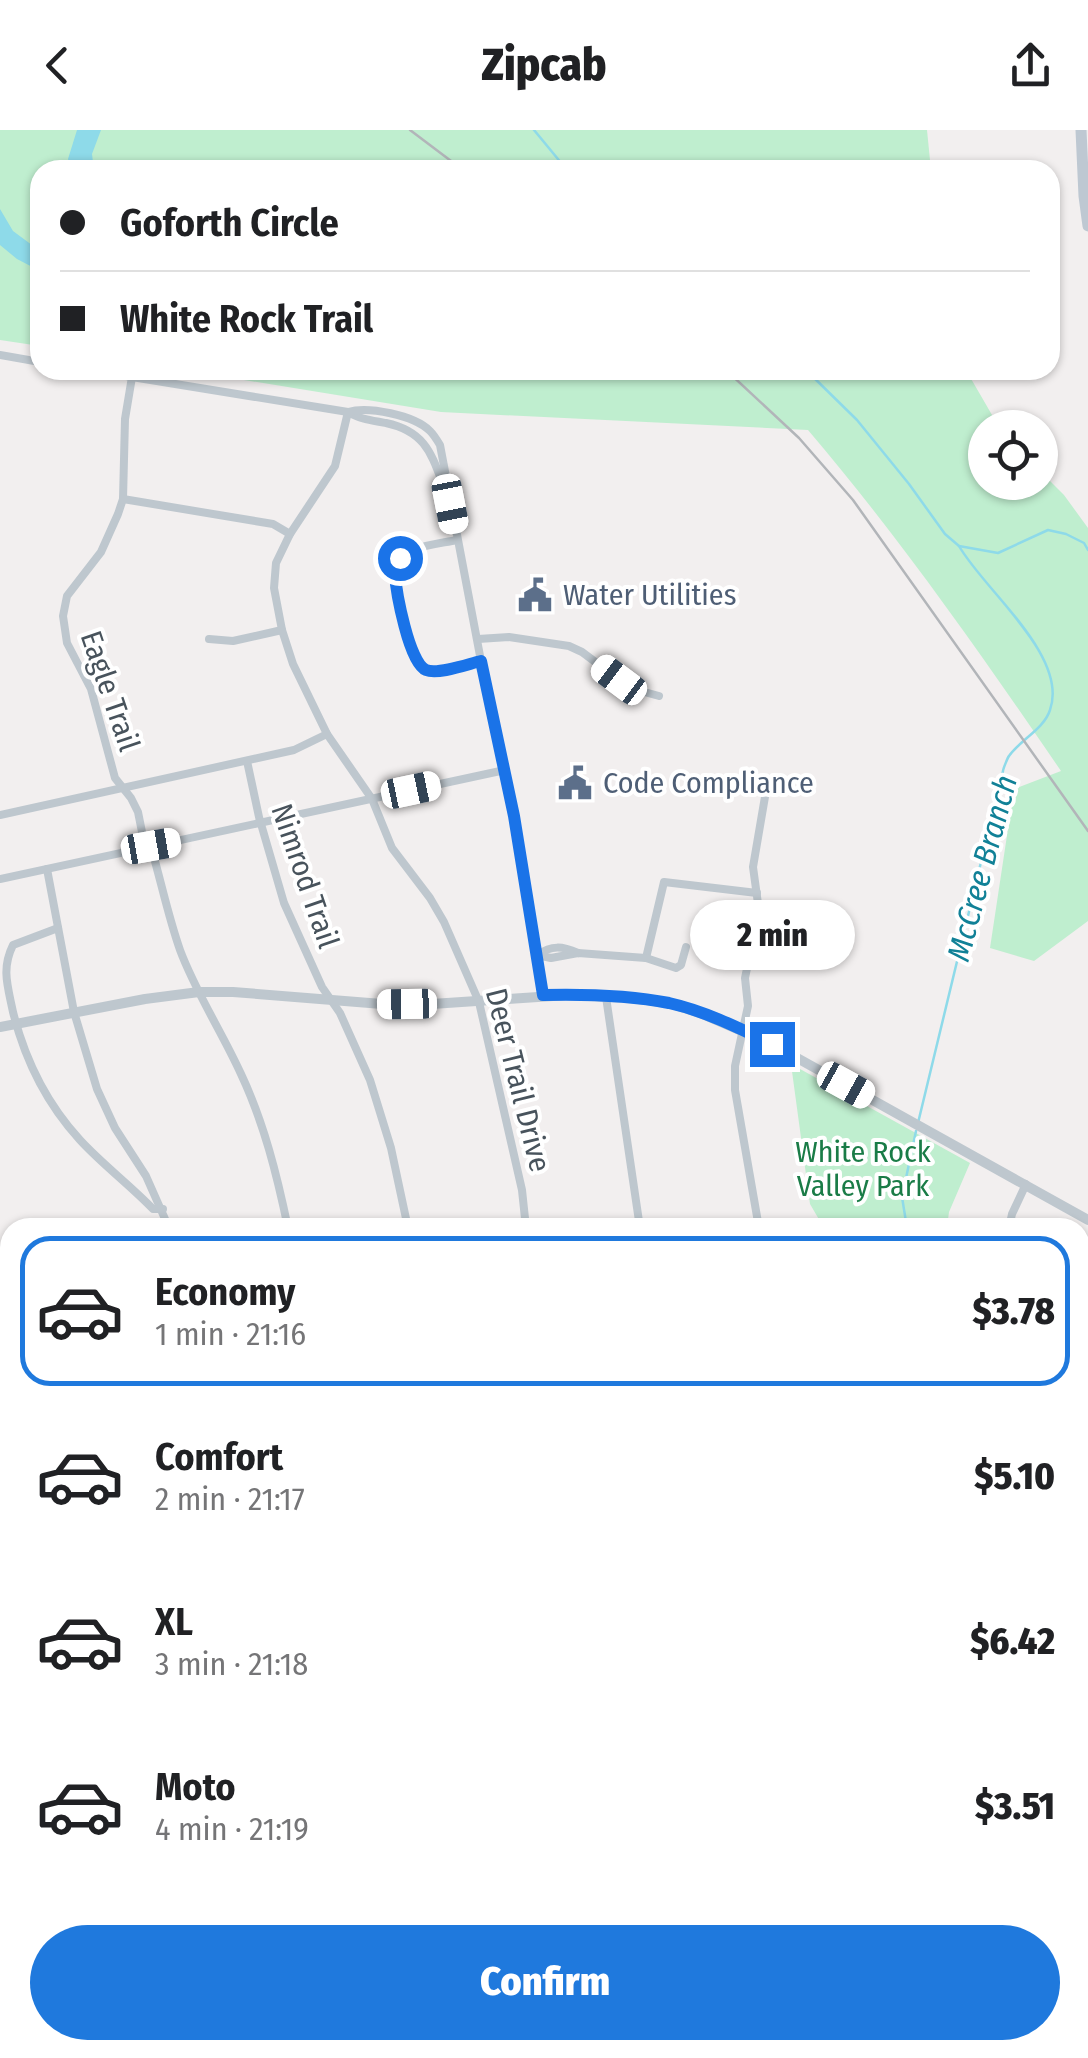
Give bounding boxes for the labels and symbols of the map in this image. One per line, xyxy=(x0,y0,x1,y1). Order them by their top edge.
car xyxy=(430,472,470,536)
route start xyxy=(378,536,423,581)
public building icon: Water Utilities xyxy=(516,576,554,614)
place label: Water Utilities xyxy=(563,577,736,613)
street label: Eagle Trail xyxy=(73,626,147,756)
car xyxy=(586,650,652,710)
public building icon: Code Compliance xyxy=(556,764,594,802)
place label: Code Compliance xyxy=(603,765,814,801)
car xyxy=(379,769,443,811)
water label: McCree Branch xyxy=(939,771,1025,965)
street label: Nimrod Trail xyxy=(264,799,346,953)
car xyxy=(119,826,183,866)
callout: 2 min xyxy=(690,899,854,969)
street label: Deer Trail Drive xyxy=(478,984,558,1176)
car xyxy=(377,988,437,1020)
route end xyxy=(750,1022,795,1067)
car xyxy=(812,1057,880,1113)
park label: White Rock Valley Park xyxy=(795,1134,931,1204)

